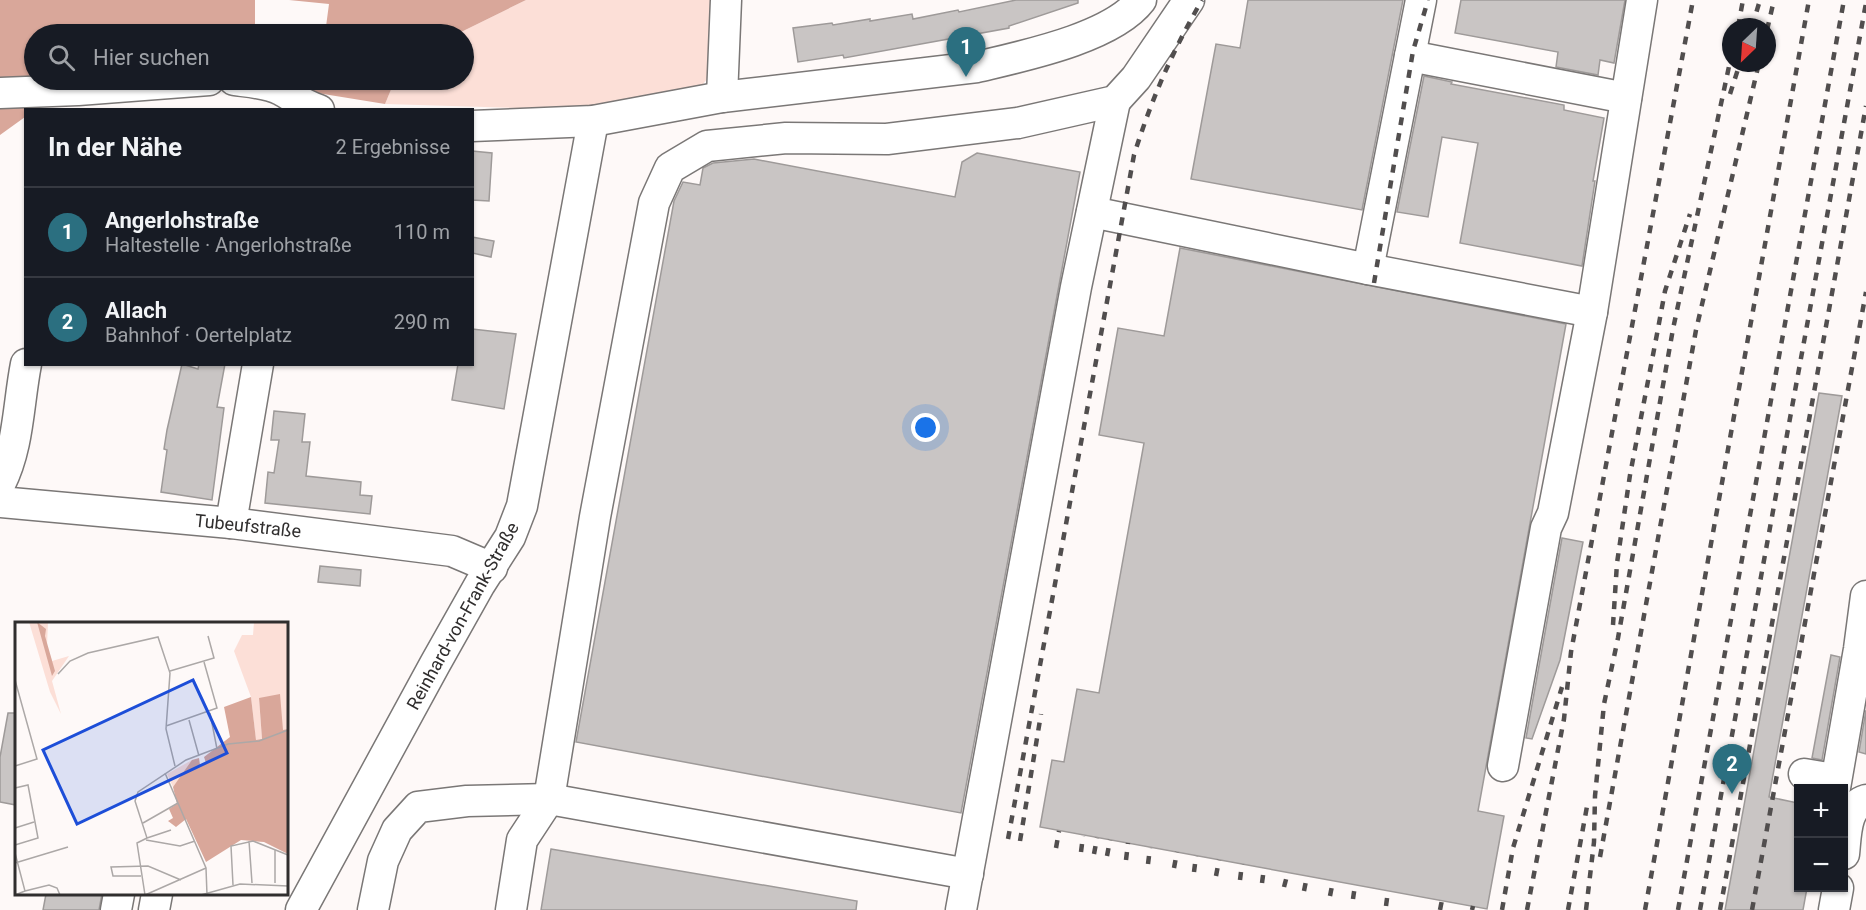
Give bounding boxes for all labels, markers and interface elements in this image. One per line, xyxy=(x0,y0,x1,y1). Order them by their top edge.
north arrow xyxy=(1722,18,1776,72)
search box xyxy=(24,24,474,90)
pin: 1 xyxy=(946,28,986,77)
icon: search xyxy=(45,41,78,74)
text: Hier suchen xyxy=(93,45,210,70)
text: In der Nähe xyxy=(48,132,182,162)
text: 2 Ergebnisse xyxy=(336,135,450,159)
text: Angerlohstraße xyxy=(105,208,259,233)
text: 1 xyxy=(62,220,73,244)
text: 110 m xyxy=(394,220,450,244)
text: Haltestelle · Angerlohstraße xyxy=(105,233,352,257)
text: Allach xyxy=(105,298,167,323)
text: 2 xyxy=(62,310,73,334)
text: 290 m xyxy=(394,310,450,334)
text: Bahnhof · Oertelplatz xyxy=(105,323,292,347)
your location xyxy=(911,413,940,442)
street label: Tubeufstraße xyxy=(194,509,302,542)
street label: Reinhard-von-Frank-Straße xyxy=(402,518,523,713)
inset map xyxy=(15,622,288,895)
pin: 2 xyxy=(1712,744,1752,794)
map controls xyxy=(1794,784,1848,892)
button: + xyxy=(1794,784,1848,838)
button: − xyxy=(1794,838,1848,892)

